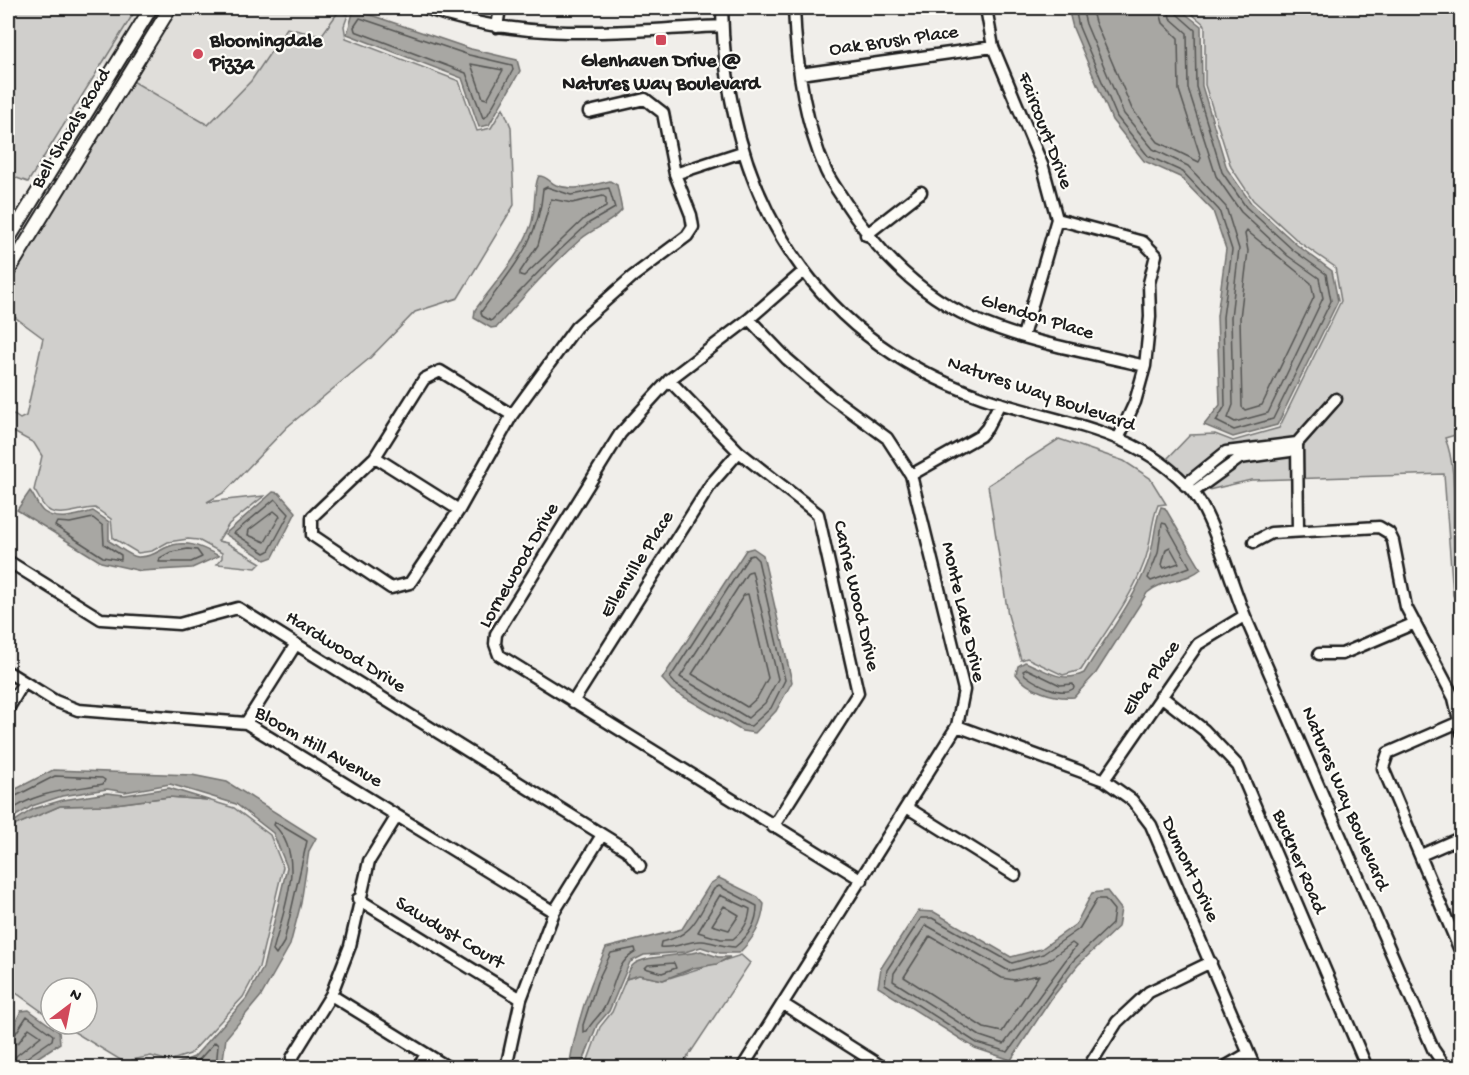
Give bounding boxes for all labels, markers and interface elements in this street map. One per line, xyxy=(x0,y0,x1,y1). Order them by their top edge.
street label: Oak Brush Place xyxy=(828,21,961,62)
place label: Bloomingdale Pizza xyxy=(209,31,323,77)
marker: Glenhaven Drive @ Natures Way Boulevard xyxy=(654,33,668,47)
marker: Bloomingdale Pizza xyxy=(191,47,205,61)
place label: Glenhaven Drive @ Natures Way Boulevard xyxy=(562,51,762,97)
street label: Bell Shoals Road xyxy=(27,63,118,194)
street label: Faircourt Drive xyxy=(1011,69,1077,193)
street label: Glendon Place xyxy=(978,290,1097,346)
street label: Natures Way Boulevard xyxy=(944,352,1140,439)
street label: Lornewood Drive xyxy=(475,499,566,633)
street label: Ellenville Place xyxy=(596,507,680,623)
street label: Carrie Wood Drive xyxy=(827,519,884,674)
street label: Monte Lake Drive xyxy=(935,540,989,685)
street label: Hardwood Drive xyxy=(281,607,410,700)
street label: Elba Place xyxy=(1118,636,1187,721)
street label: Bloom Hill Avenue xyxy=(249,702,387,794)
street label: Natures Way Boulevard xyxy=(1295,704,1394,896)
street label: Buckner Road xyxy=(1265,806,1331,920)
street label: Dumont Drive xyxy=(1154,812,1224,927)
street label: Sawdust Court xyxy=(390,892,509,976)
north arrow xyxy=(39,976,99,1036)
text: N xyxy=(66,985,85,1007)

